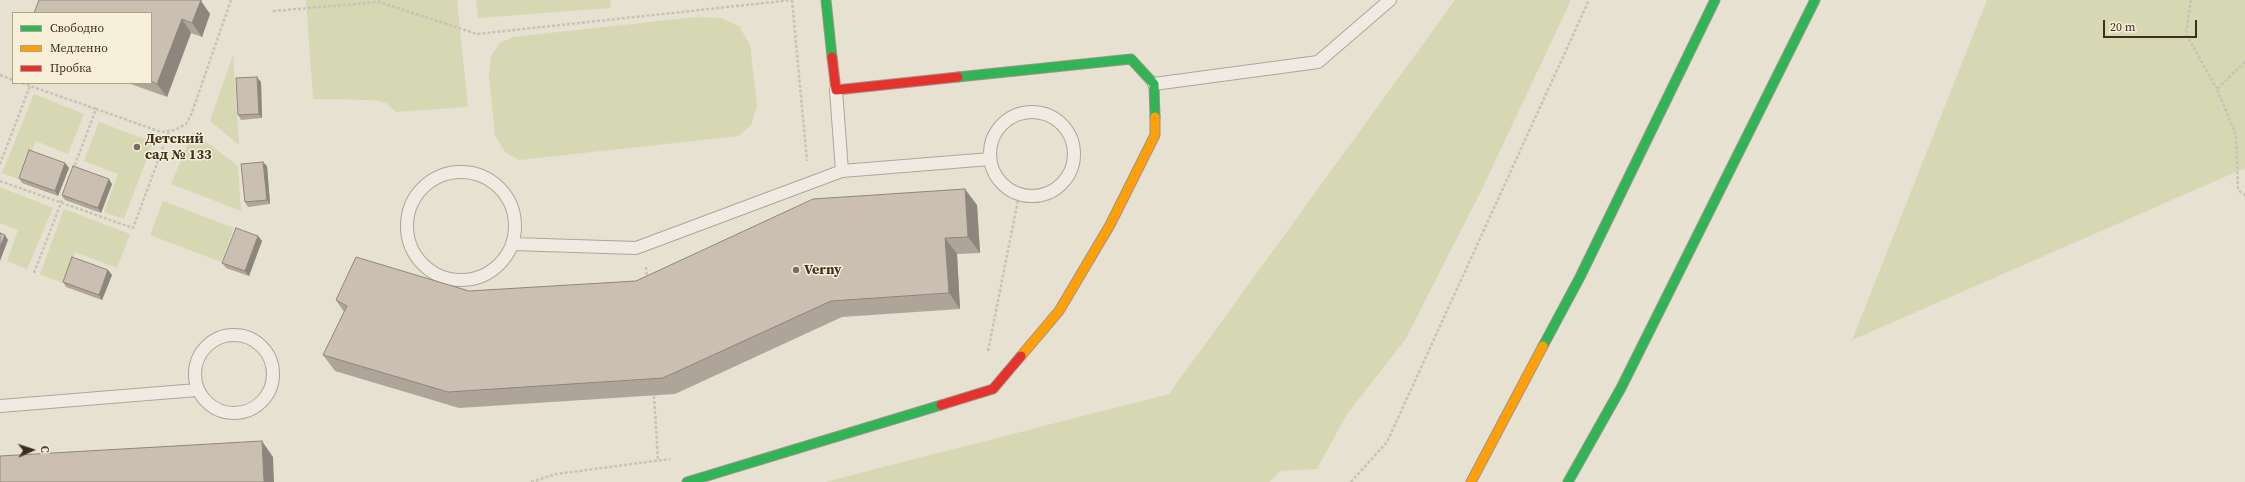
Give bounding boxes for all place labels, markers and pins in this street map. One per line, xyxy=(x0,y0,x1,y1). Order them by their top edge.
place label: Детский сад № 133 xyxy=(145,131,212,164)
marker: Детский сад № 133 xyxy=(132,142,142,152)
place label: Verny xyxy=(804,262,842,278)
marker: Verny xyxy=(791,265,801,275)

